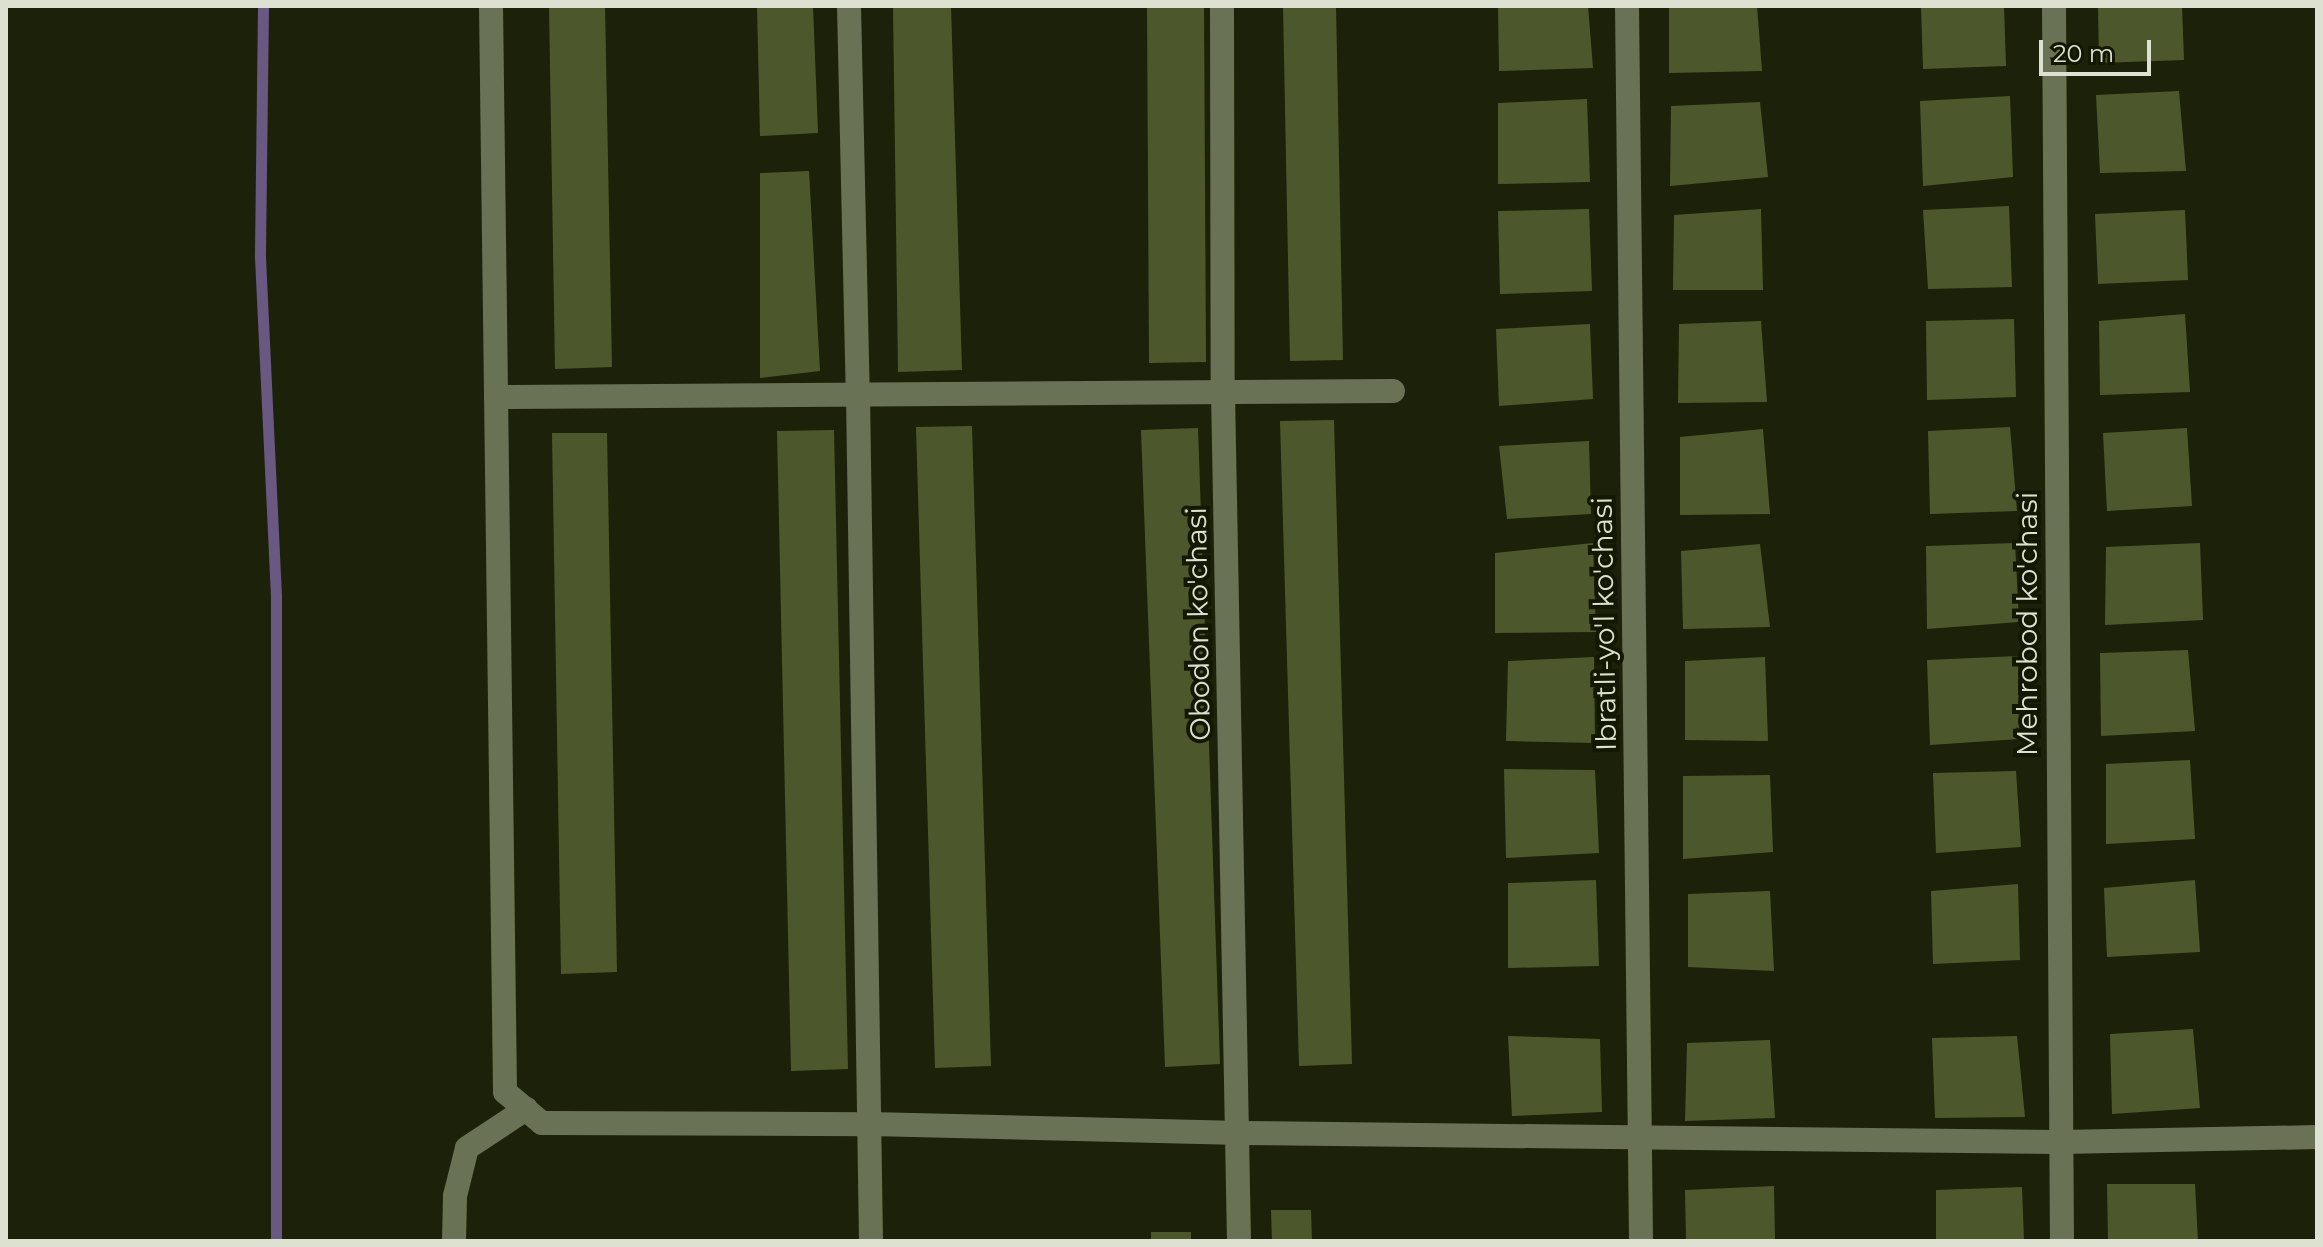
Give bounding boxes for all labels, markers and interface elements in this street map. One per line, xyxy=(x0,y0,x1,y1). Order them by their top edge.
scale bar xyxy=(2043,24,2155,74)
text: 20 m xyxy=(2053,39,2114,68)
street label: Mehrobod ko'chasi xyxy=(2010,492,2044,756)
street label: Ibratli-yo'l ko'chasi xyxy=(1585,497,1623,751)
street label: Obodon ko'chasi xyxy=(1179,507,1217,741)

